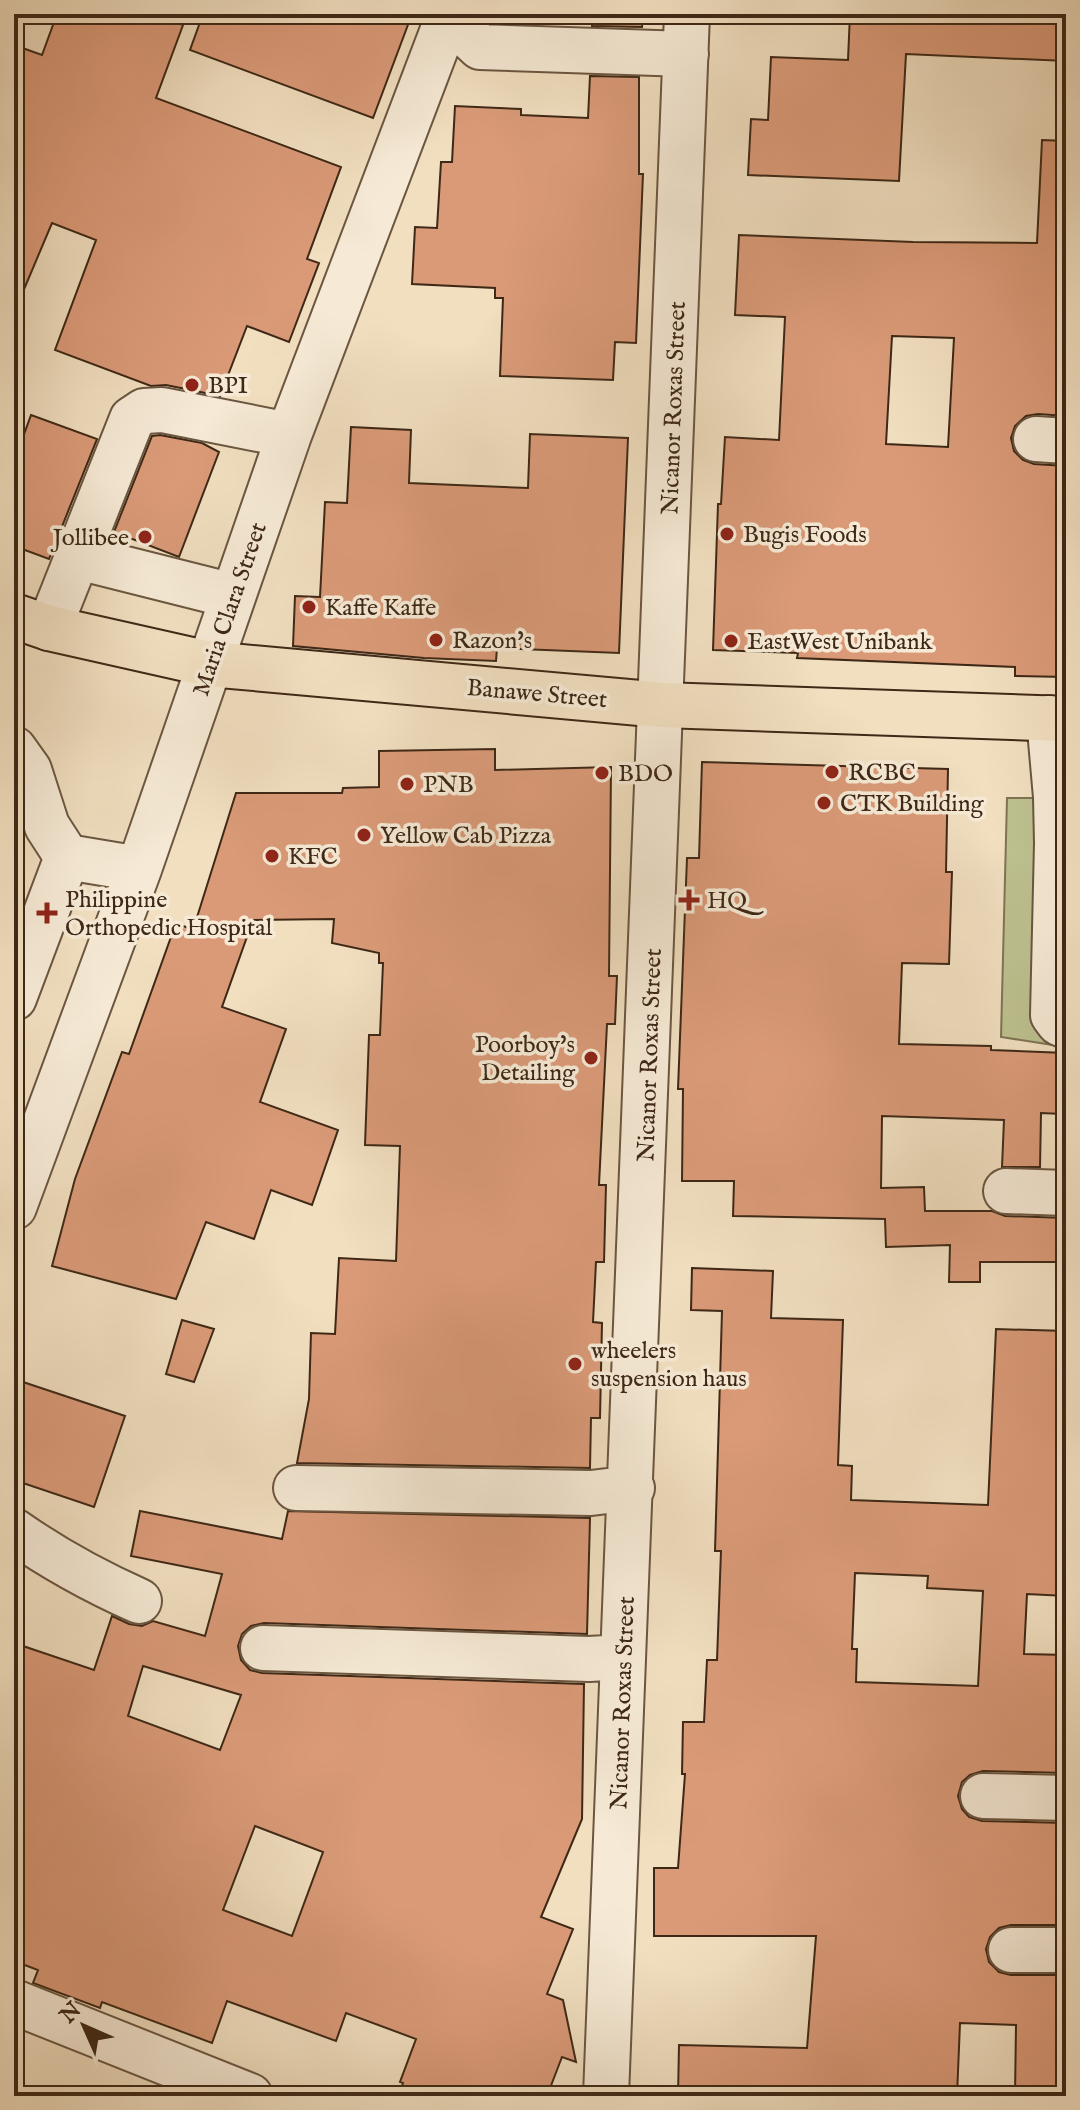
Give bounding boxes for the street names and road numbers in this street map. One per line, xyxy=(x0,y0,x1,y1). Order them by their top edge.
street label: Nicanor Roxas Street xyxy=(655,301,694,515)
street label: Maria Clara Street xyxy=(186,518,275,701)
street label: Banawe Street xyxy=(465,673,608,716)
street label: Nicanor Roxas Street xyxy=(631,948,670,1162)
street label: Nicanor Roxas Street xyxy=(604,1596,643,1810)

